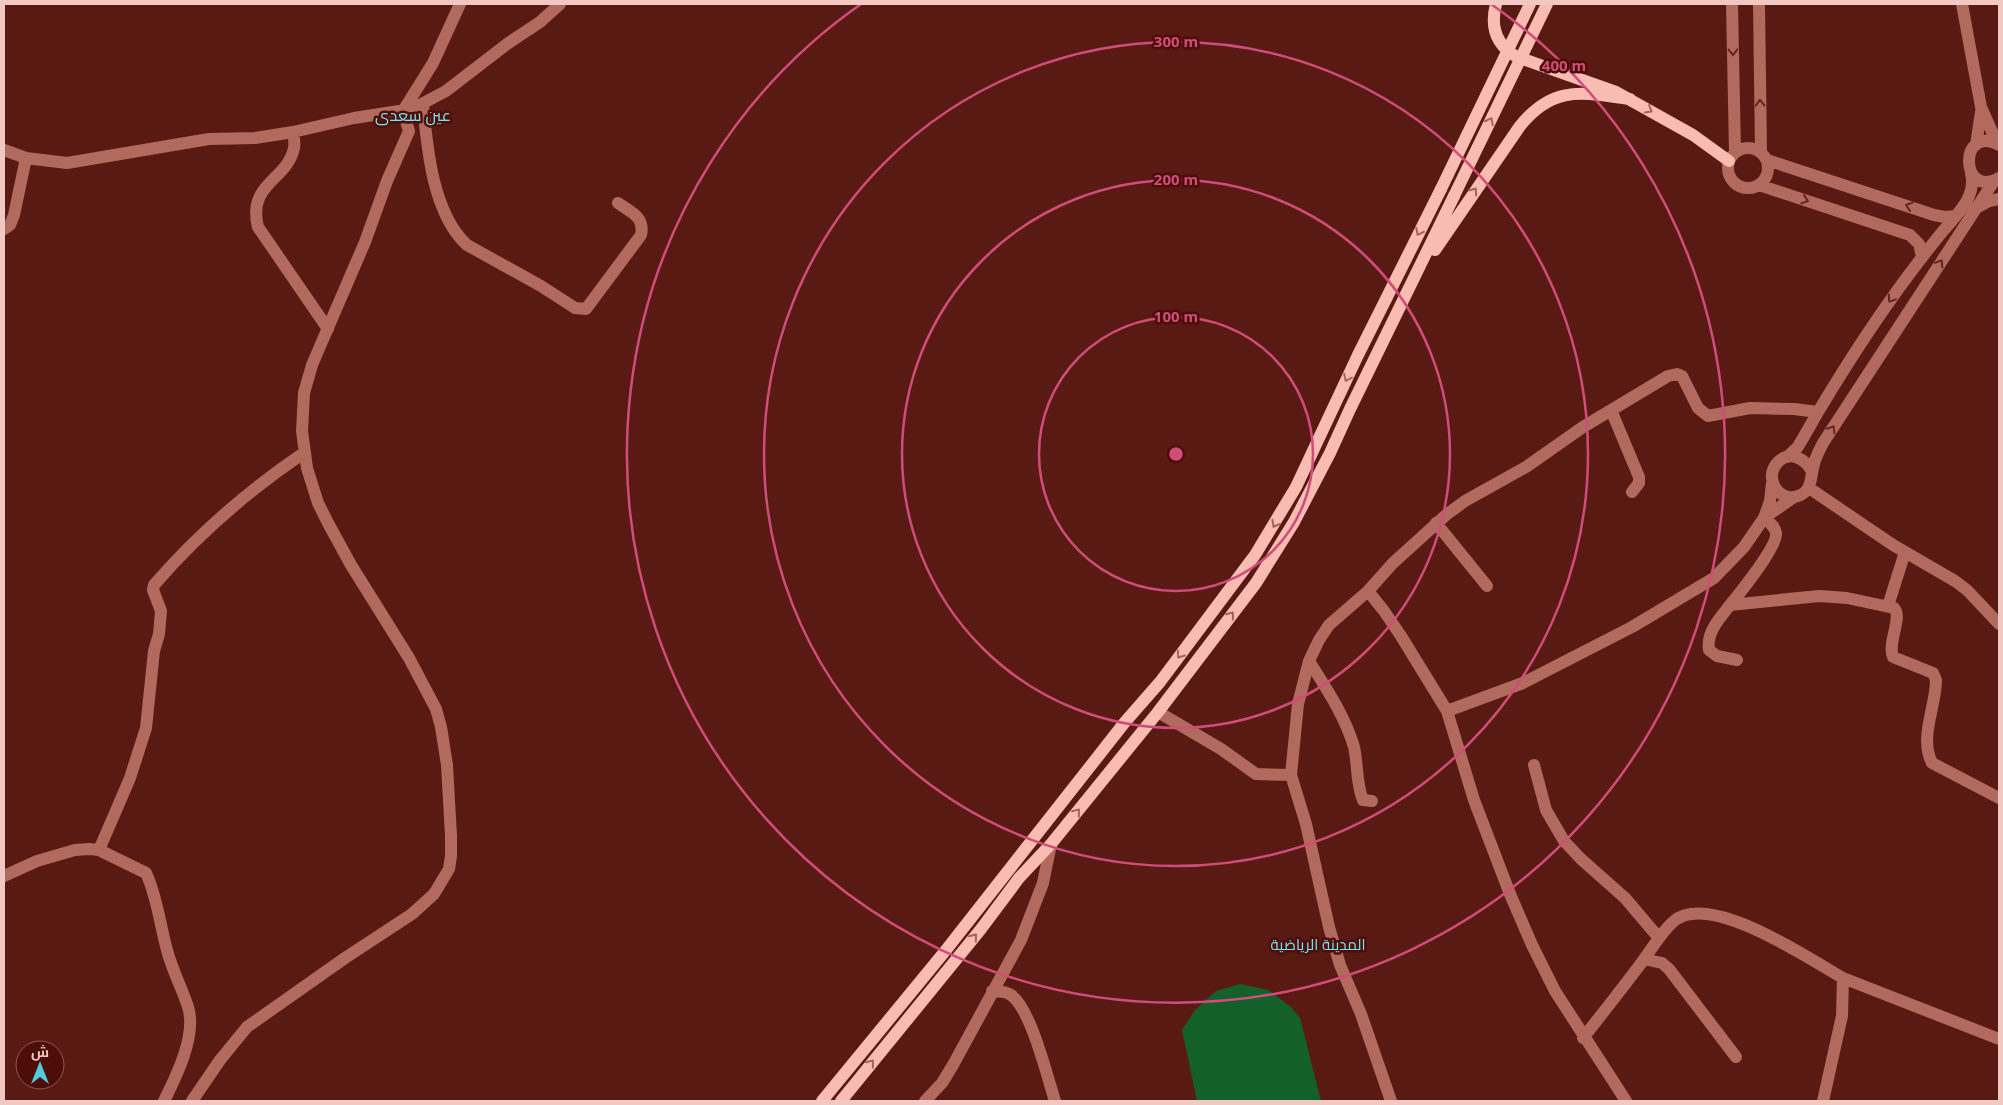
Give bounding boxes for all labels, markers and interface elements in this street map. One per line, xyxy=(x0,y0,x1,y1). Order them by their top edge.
text: 300 m xyxy=(1154,31,1198,51)
one-way arrow xyxy=(1727,49,1738,57)
text: 400 m xyxy=(1542,55,1586,75)
one-way arrow xyxy=(1755,99,1765,107)
district label: عين سعدى xyxy=(375,104,451,126)
one-way arrow xyxy=(1644,104,1653,114)
one-way arrow xyxy=(1484,117,1494,126)
text: 200 m xyxy=(1154,169,1198,189)
one-way arrow xyxy=(1468,187,1477,197)
one-way arrow xyxy=(1800,194,1809,204)
one-way arrow xyxy=(1905,202,1913,212)
one-way arrow xyxy=(1415,227,1425,236)
one-way arrow xyxy=(1934,260,1944,269)
one-way arrow xyxy=(1888,294,1898,303)
text: 100 m xyxy=(1154,306,1198,326)
one-way arrow xyxy=(1343,373,1353,382)
one-way arrow xyxy=(1826,425,1835,434)
centre of rings xyxy=(1167,445,1185,463)
one-way arrow xyxy=(1271,518,1281,527)
one-way arrow xyxy=(1226,612,1235,621)
one-way arrow xyxy=(1177,649,1185,658)
one-way arrow xyxy=(1071,809,1079,818)
one-way arrow xyxy=(968,934,977,943)
district label: المدينة الرياضية xyxy=(1271,934,1365,954)
north arrow xyxy=(15,1040,65,1090)
text: ش xyxy=(31,1042,49,1061)
one-way arrow xyxy=(866,1060,875,1069)

